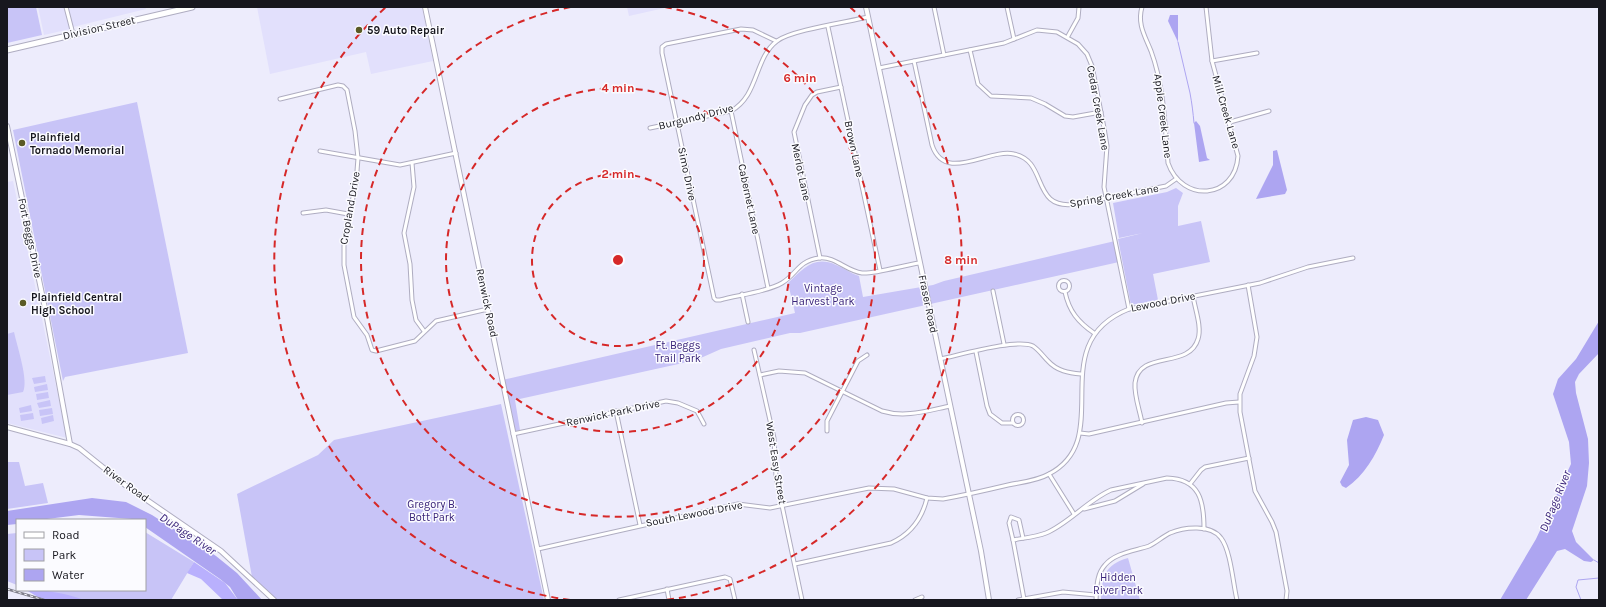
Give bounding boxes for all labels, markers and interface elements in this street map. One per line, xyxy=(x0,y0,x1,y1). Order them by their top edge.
street label: Division Street xyxy=(62,13,136,43)
place label: 59 Auto Repair xyxy=(367,24,445,37)
marker: 59 Auto Repair xyxy=(354,25,364,35)
street label: Cedar Creek Lane xyxy=(1084,65,1112,152)
text: 6 min xyxy=(783,71,817,85)
street label: Apple Creek Lane xyxy=(1151,73,1175,159)
street label: Mill Creek Lane xyxy=(1209,74,1243,151)
text: 4 min xyxy=(602,81,634,95)
street label: Burgundy Drive xyxy=(657,101,735,133)
street label: Brown Lane xyxy=(842,120,866,179)
place label: Plainfield Tornado Memorial xyxy=(30,131,124,157)
marker: Plainfield Tornado Memorial xyxy=(17,138,27,148)
street label: Merlot Lane xyxy=(789,142,813,202)
street label: Simo Drive xyxy=(675,146,699,202)
street label: Cabernet Lane xyxy=(735,163,763,236)
text: 2 min xyxy=(601,167,635,181)
street label: Cropland Drive xyxy=(337,170,363,245)
street label: Spring Creek Lane xyxy=(1069,182,1160,210)
street label: Fort Beggs Drive xyxy=(15,197,45,279)
centre of rings xyxy=(611,253,625,267)
text: 8 min xyxy=(944,253,978,267)
street label: Renwick Road xyxy=(473,267,501,339)
street label: Fraser Road xyxy=(915,274,941,334)
park label: Vintage Harvest Park xyxy=(791,282,855,308)
street label: Lewood Drive xyxy=(1130,289,1197,315)
place label: Plainfield Central High School xyxy=(31,291,122,317)
marker: Plainfield Central High School xyxy=(18,298,28,308)
park label: Ft. Beggs Trail Park xyxy=(655,339,701,365)
street label: Renwick Park Drive xyxy=(565,397,661,429)
street label: West Easy Street xyxy=(763,421,789,505)
street label: River Road xyxy=(101,463,151,505)
water label: DuPage River xyxy=(1536,467,1574,534)
park label: Gregory B. Bott Park xyxy=(407,498,457,524)
street label: South Lewood Drive xyxy=(644,498,744,530)
water label: DuPage River xyxy=(157,510,220,558)
legend xyxy=(16,519,146,591)
text: Road xyxy=(52,528,80,542)
text: Park xyxy=(52,548,77,562)
text: Water xyxy=(52,568,85,582)
park label: Hidden River Park xyxy=(1093,571,1143,597)

